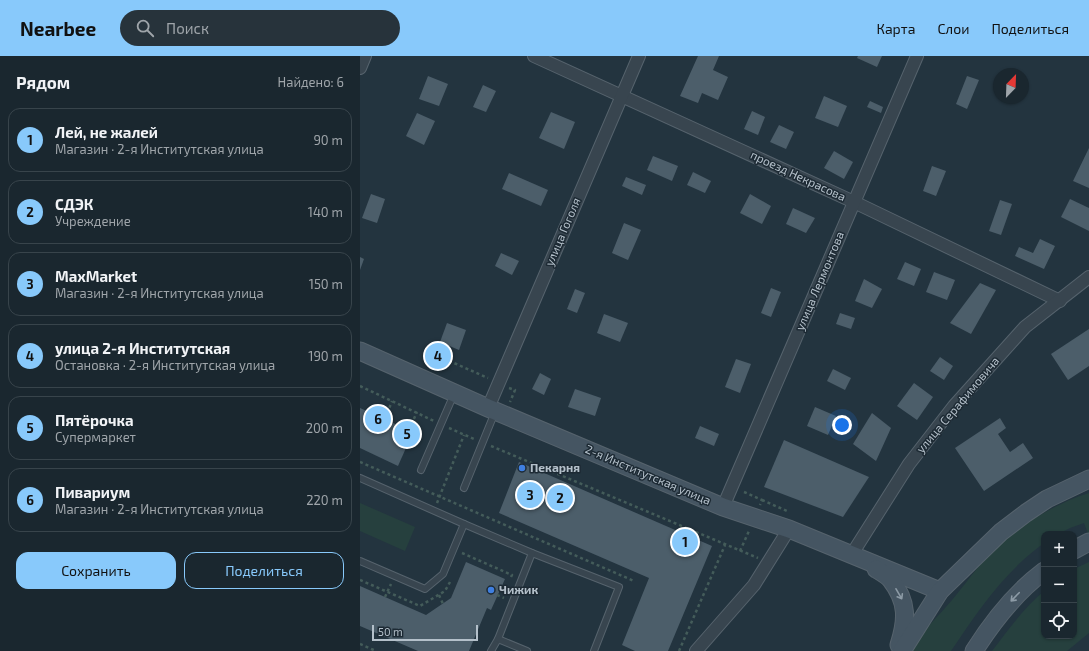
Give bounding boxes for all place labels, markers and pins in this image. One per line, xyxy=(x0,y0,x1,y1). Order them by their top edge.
pin: 4 xyxy=(425,341,451,371)
pin: 6 xyxy=(365,404,391,434)
pin: 5 xyxy=(394,419,420,449)
place label: Пекарня xyxy=(530,460,580,474)
marker: Пекарня xyxy=(517,463,527,473)
pin: 3 xyxy=(517,480,543,510)
pin: 2 xyxy=(547,483,573,513)
pin: 1 xyxy=(672,527,698,557)
place label: Чижик xyxy=(499,582,538,596)
marker: Чижик xyxy=(486,585,496,595)

